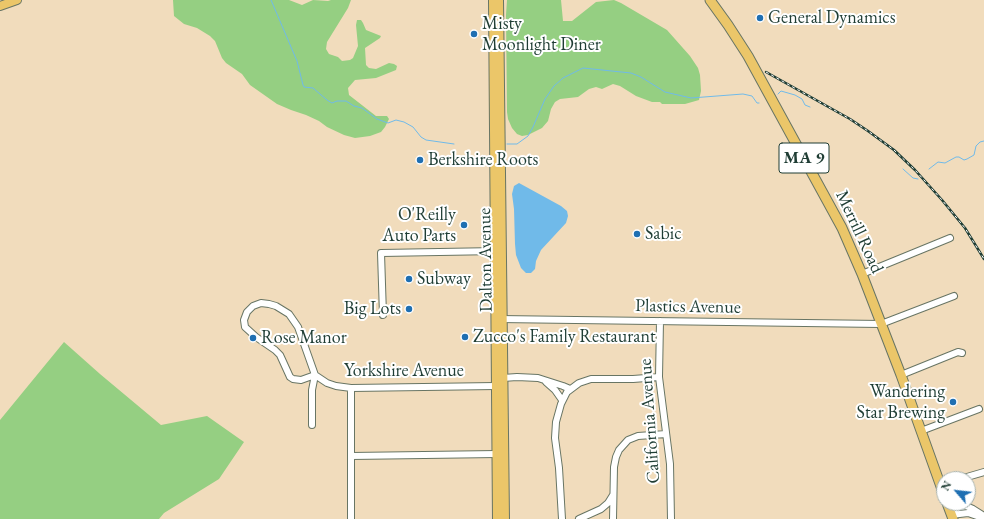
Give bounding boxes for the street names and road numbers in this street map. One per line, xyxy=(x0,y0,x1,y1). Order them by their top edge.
road number: MA 9 xyxy=(779,143,829,173)
street label: Merrill Road xyxy=(830,187,888,277)
street label: Dalton Avenue xyxy=(474,208,498,312)
street label: Plastics Avenue xyxy=(635,295,741,319)
street label: California Avenue xyxy=(635,358,665,484)
street label: Yorkshire Avenue xyxy=(344,360,464,382)

